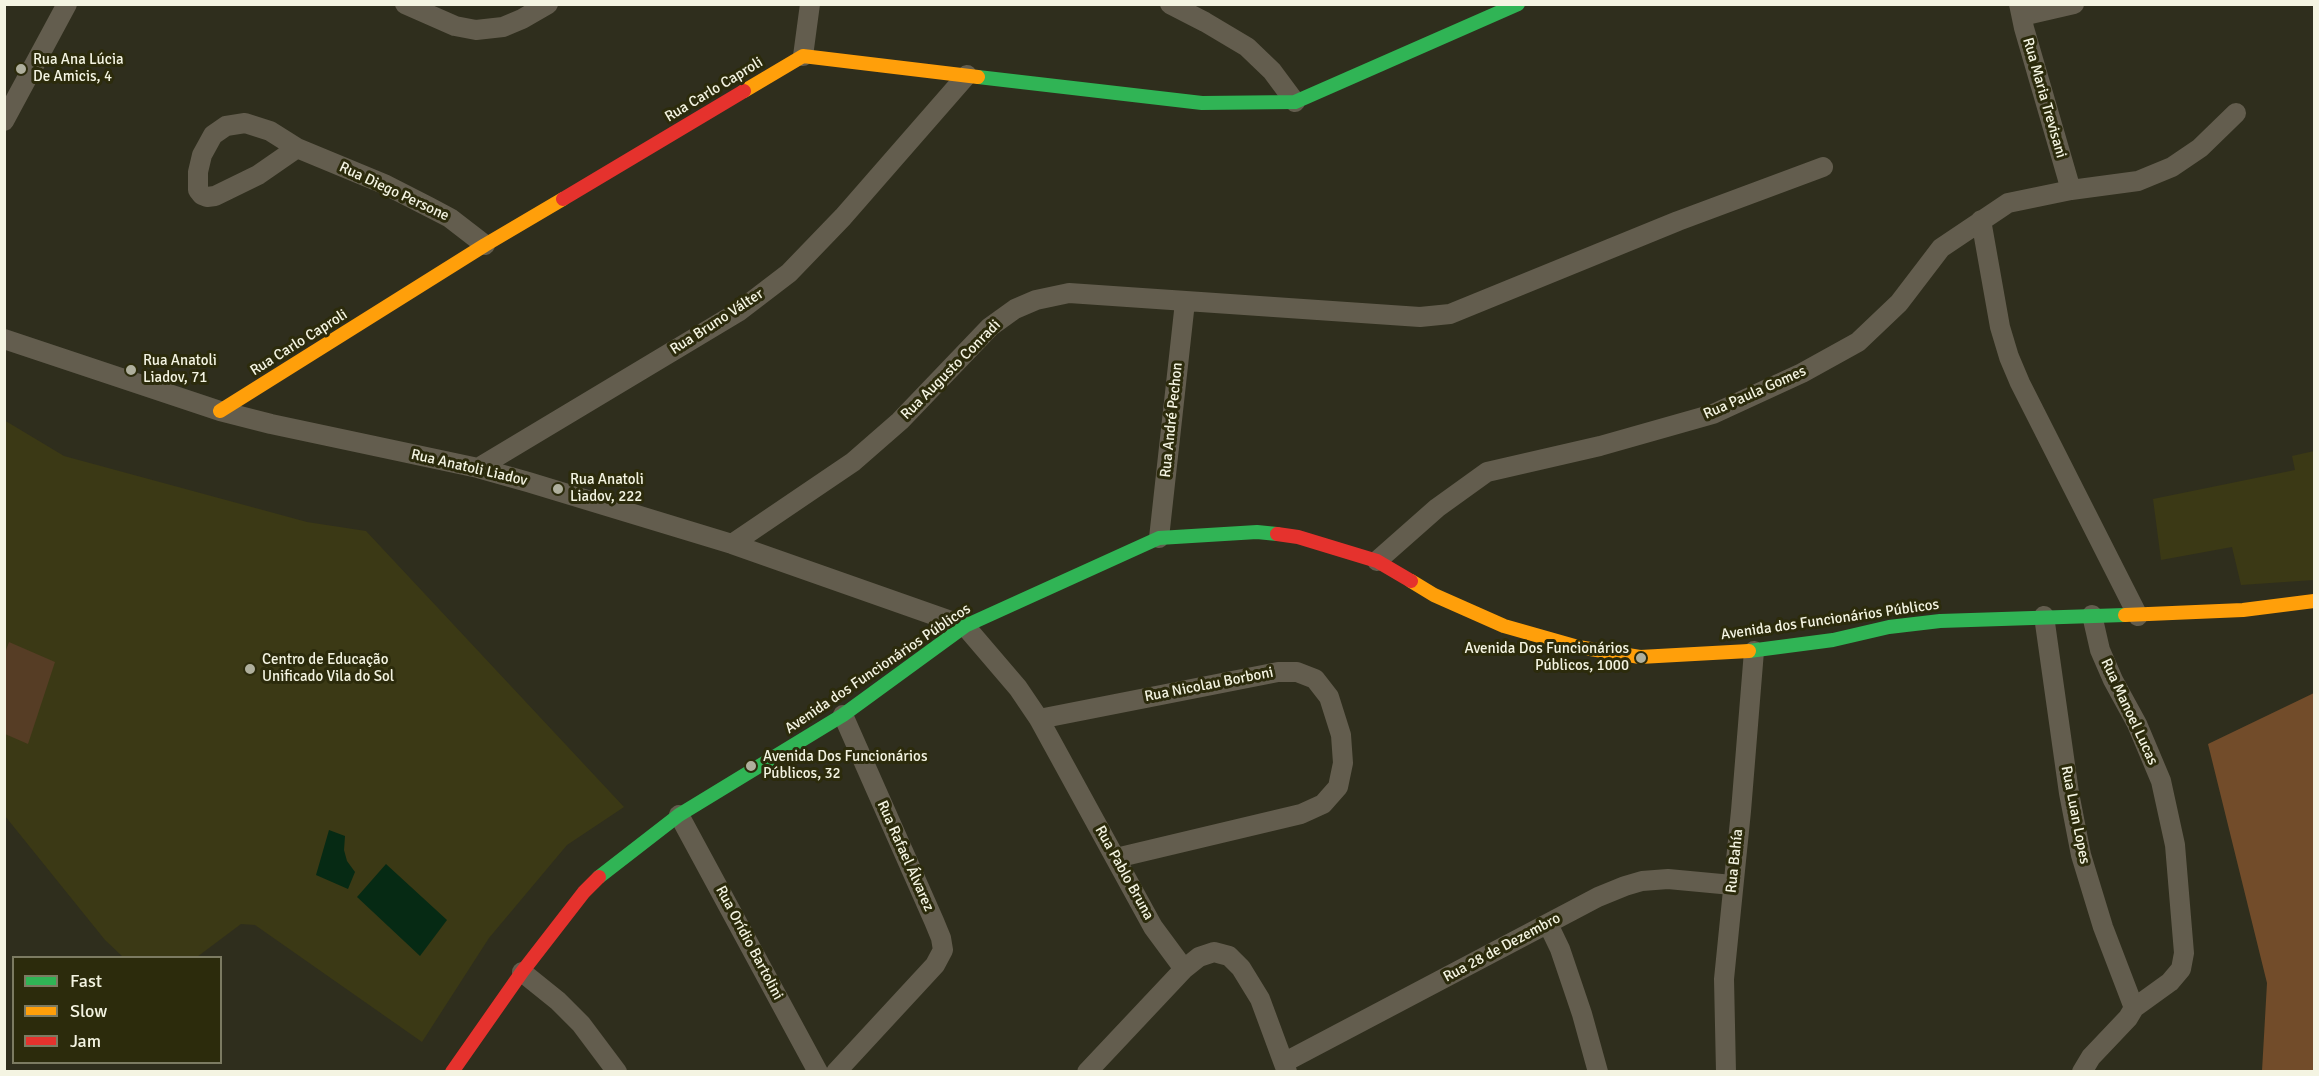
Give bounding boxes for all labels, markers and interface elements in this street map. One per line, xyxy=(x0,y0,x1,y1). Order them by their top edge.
street label: Rua Maria Trevisani xyxy=(2018,36,2070,160)
place label: Rua Ana Lúcia De Amicis, 4 xyxy=(33,51,124,86)
street label: Rua Carlo Caproli xyxy=(662,54,766,126)
marker: Rua Ana Lúcia De Amicis, 4 xyxy=(14,62,28,76)
street label: Rua Diego Persone xyxy=(336,159,452,225)
street label: Rua Bruno Válter xyxy=(667,285,767,359)
street label: Rua Carlo Caproli xyxy=(247,306,351,380)
street label: Rua Augusto Conradi xyxy=(897,316,1005,424)
place label: Rua Anatoli Liadov, 71 xyxy=(143,352,217,387)
street label: Rua André Pechon xyxy=(1157,361,1187,479)
street label: Rua Paula Gomes xyxy=(1701,362,1809,424)
marker: Rua Anatoli Liadov, 71 xyxy=(124,363,138,377)
street label: Rua Anatoli Liadov xyxy=(409,446,529,490)
place label: Rua Anatoli Liadov, 222 xyxy=(570,471,644,506)
marker: Rua Anatoli Liadov, 222 xyxy=(551,482,565,496)
street label: Avenida dos Funcionários Públicos xyxy=(1720,596,1940,644)
street label: Avenida dos Funcionários Públicos xyxy=(782,600,974,738)
place label: Avenida Dos Funcionários Públicos, 1000 xyxy=(1465,640,1629,675)
place label: Centro de Educação Unificado Vila do Sol xyxy=(262,651,394,686)
marker: Avenida Dos Funcionários Públicos, 1000 xyxy=(1634,651,1648,665)
street label: Rua Manoel Lucas xyxy=(2096,656,2162,768)
marker: Centro de Educação Unificado Vila do Sol xyxy=(243,662,257,676)
street label: Rua Nicolau Borboni xyxy=(1143,664,1275,706)
place label: Avenida Dos Funcionários Públicos, 32 xyxy=(763,748,927,783)
marker: Avenida Dos Funcionários Públicos, 32 xyxy=(744,759,758,773)
street label: Rua Luan Lopes xyxy=(2057,764,2093,866)
street label: Rua Rafael Álvarez xyxy=(873,798,937,914)
street label: Rua Pablo Bruna xyxy=(1091,823,1157,923)
street label: Rua Bahía xyxy=(1723,828,1747,894)
street label: Rua Orídio Bartolini xyxy=(711,883,787,1003)
street label: Rua 28 de Dezembro xyxy=(1440,909,1564,987)
legend xyxy=(12,956,222,1064)
text: Fast xyxy=(70,970,102,992)
text: Slow xyxy=(70,1000,107,1022)
text: Jam xyxy=(70,1030,101,1052)

